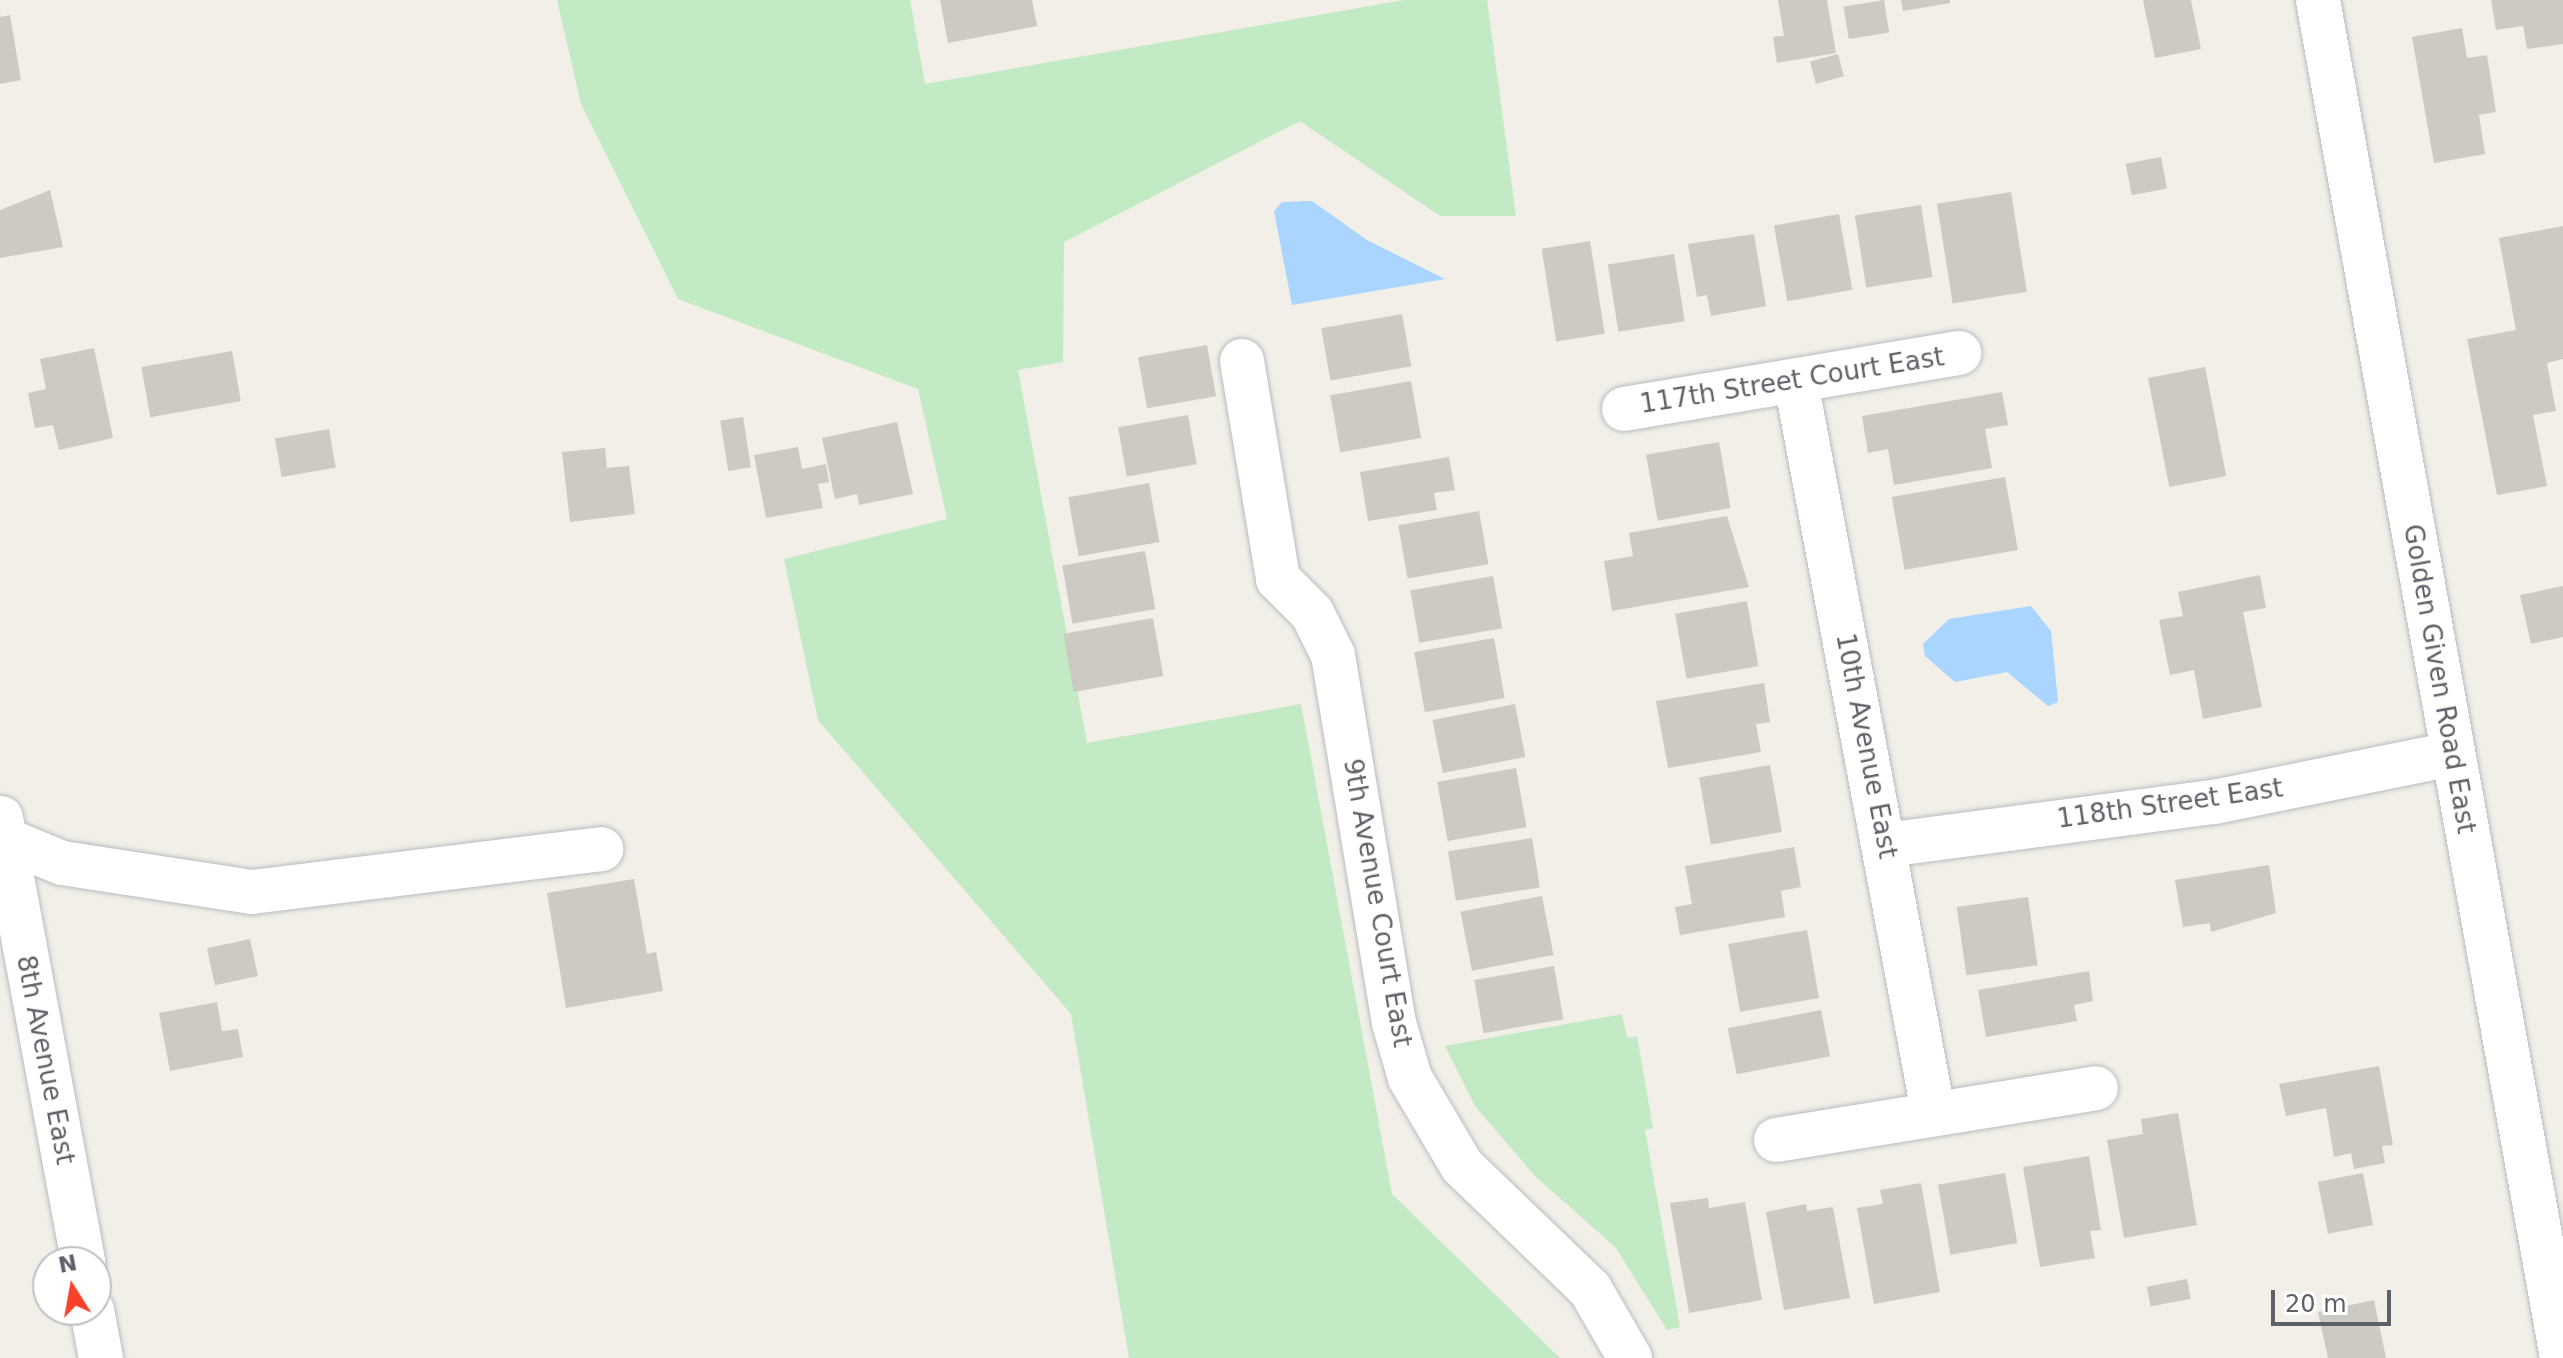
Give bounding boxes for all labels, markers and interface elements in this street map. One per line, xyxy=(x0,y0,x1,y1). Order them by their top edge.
street label: 117th Street Court East xyxy=(1638,342,1946,420)
street label: Golden Given Road East xyxy=(2396,522,2482,836)
street label: 10th Avenue East xyxy=(1829,631,1903,861)
street label: 9th Avenue Court East xyxy=(1336,756,1418,1050)
street label: 118th Street East xyxy=(2055,773,2285,835)
street label: 8th Avenue East xyxy=(9,953,81,1167)
north arrow xyxy=(32,1246,112,1326)
text: N xyxy=(56,1250,79,1278)
scale bar xyxy=(2275,1274,2395,1324)
text: 20 m xyxy=(2285,1290,2347,1318)

